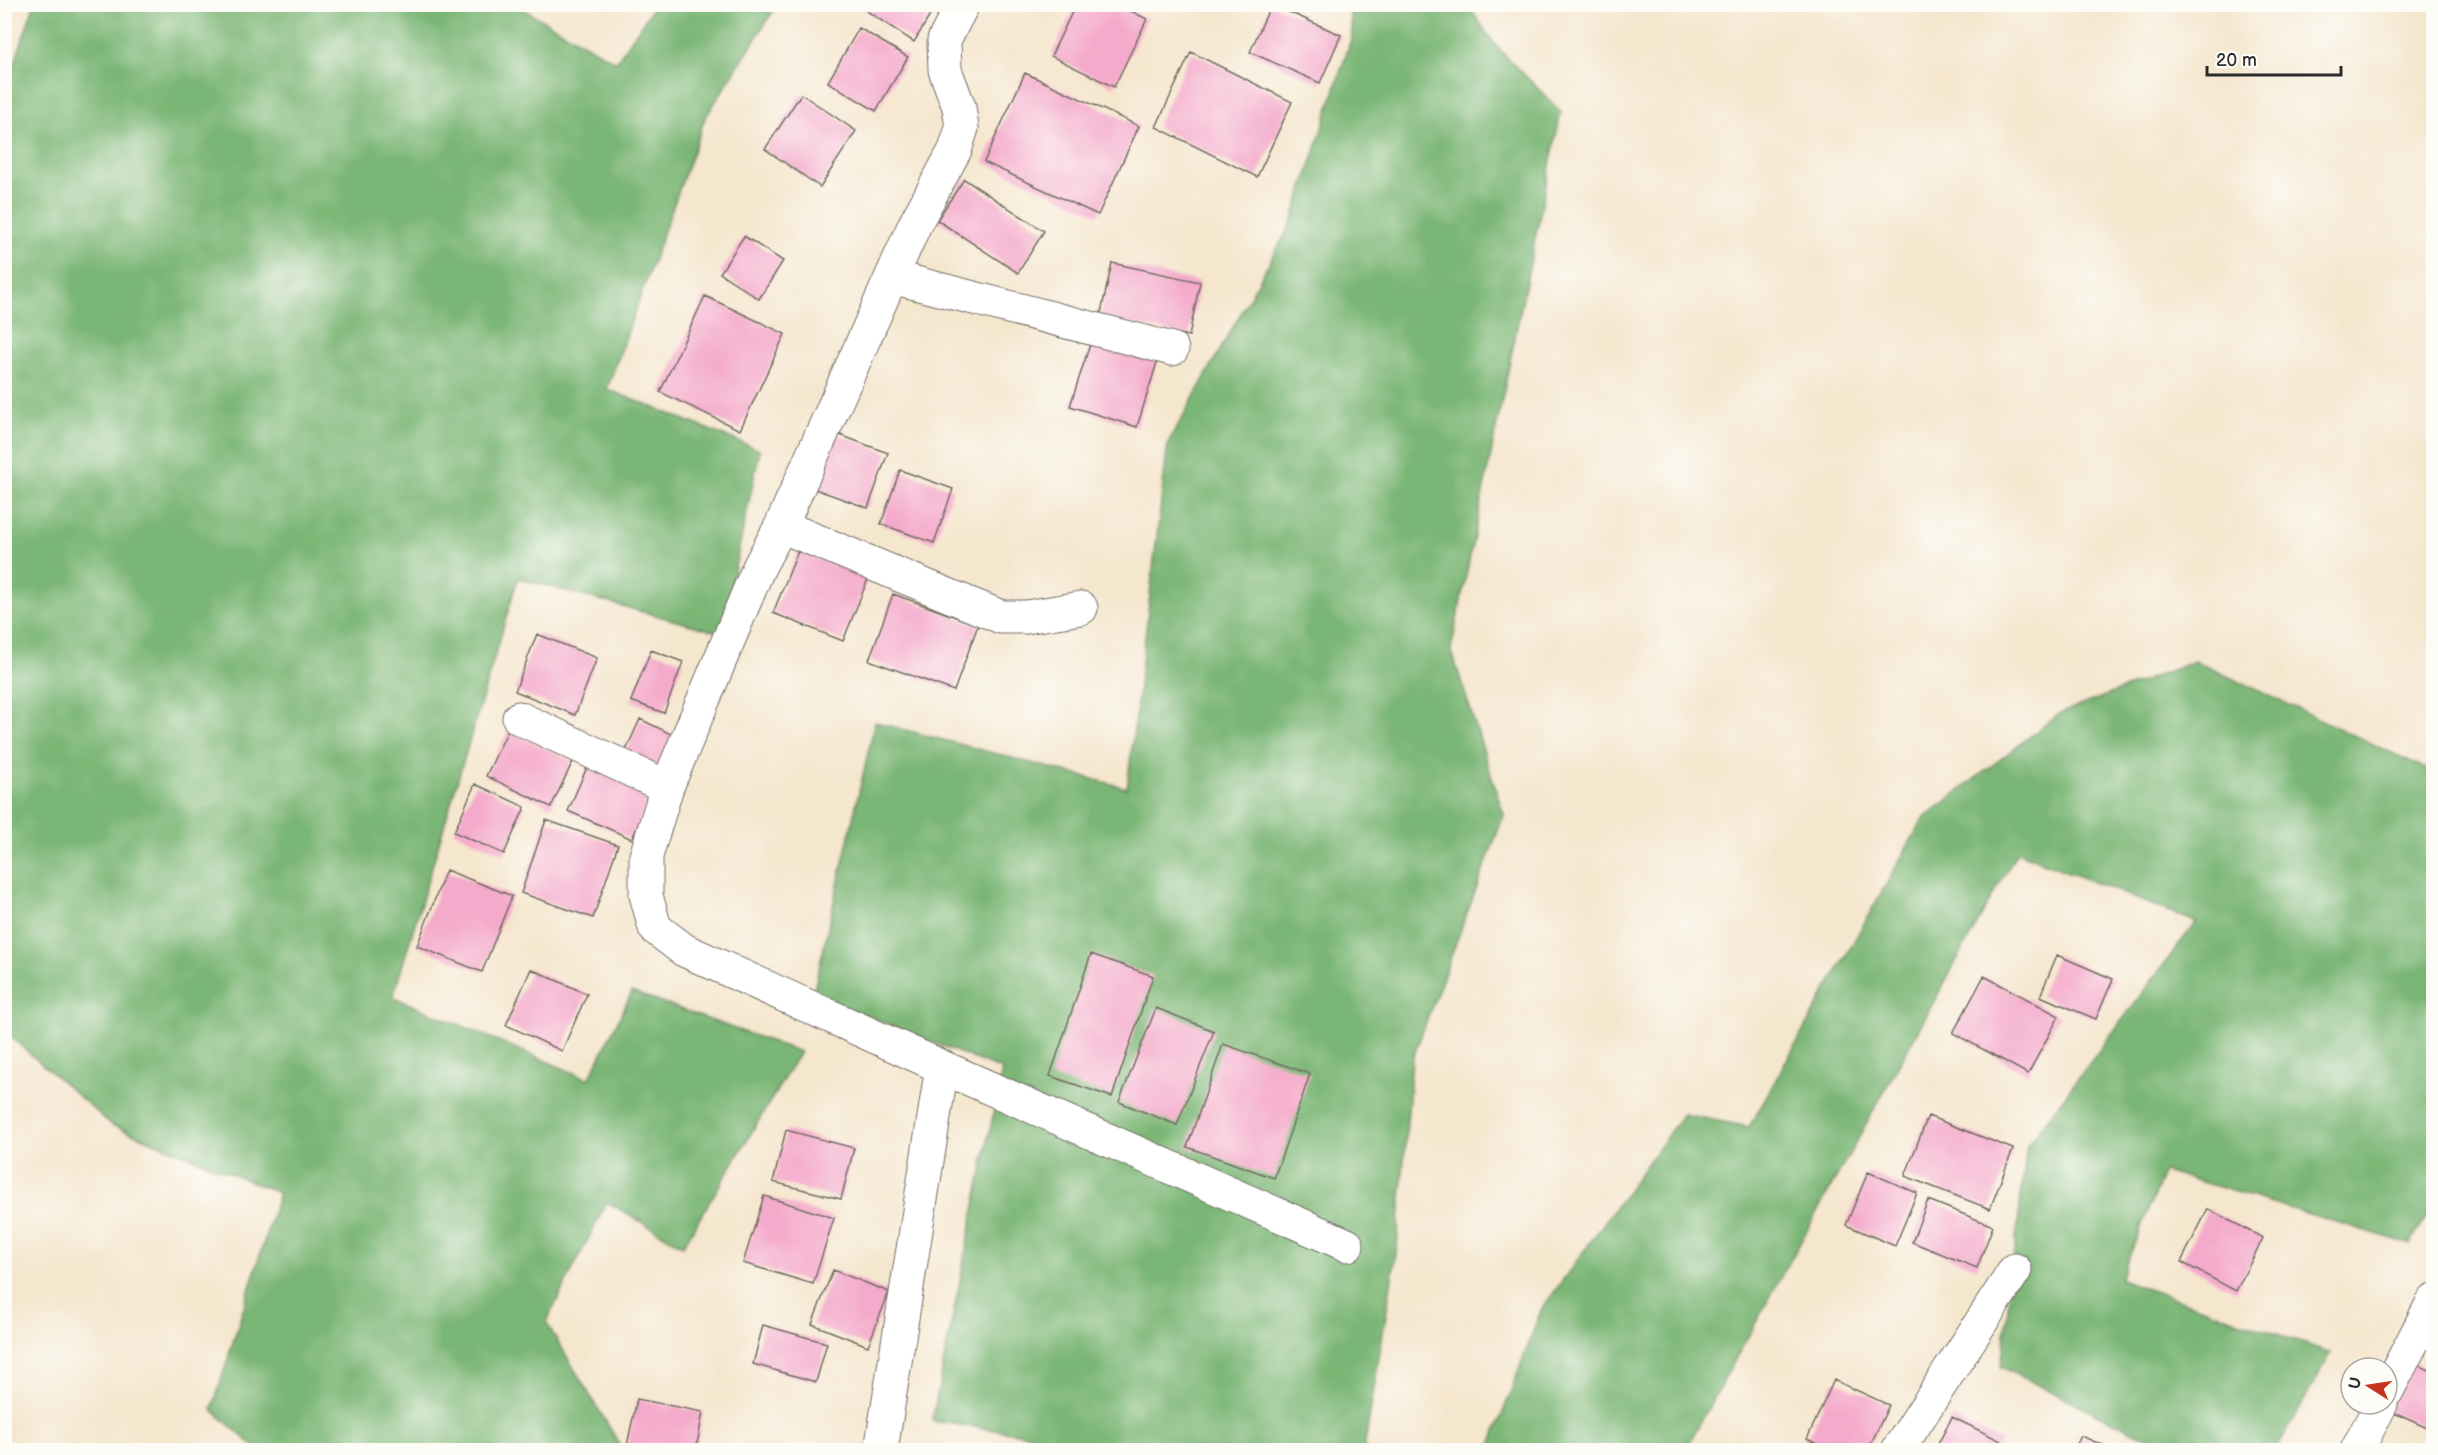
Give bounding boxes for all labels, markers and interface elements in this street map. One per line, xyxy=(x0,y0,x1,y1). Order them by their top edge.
scale bar xyxy=(2207,39,2340,77)
text: 20 m xyxy=(2216,50,2257,71)
north arrow xyxy=(2339,1356,2399,1416)
text: U xyxy=(2345,1376,2366,1391)

